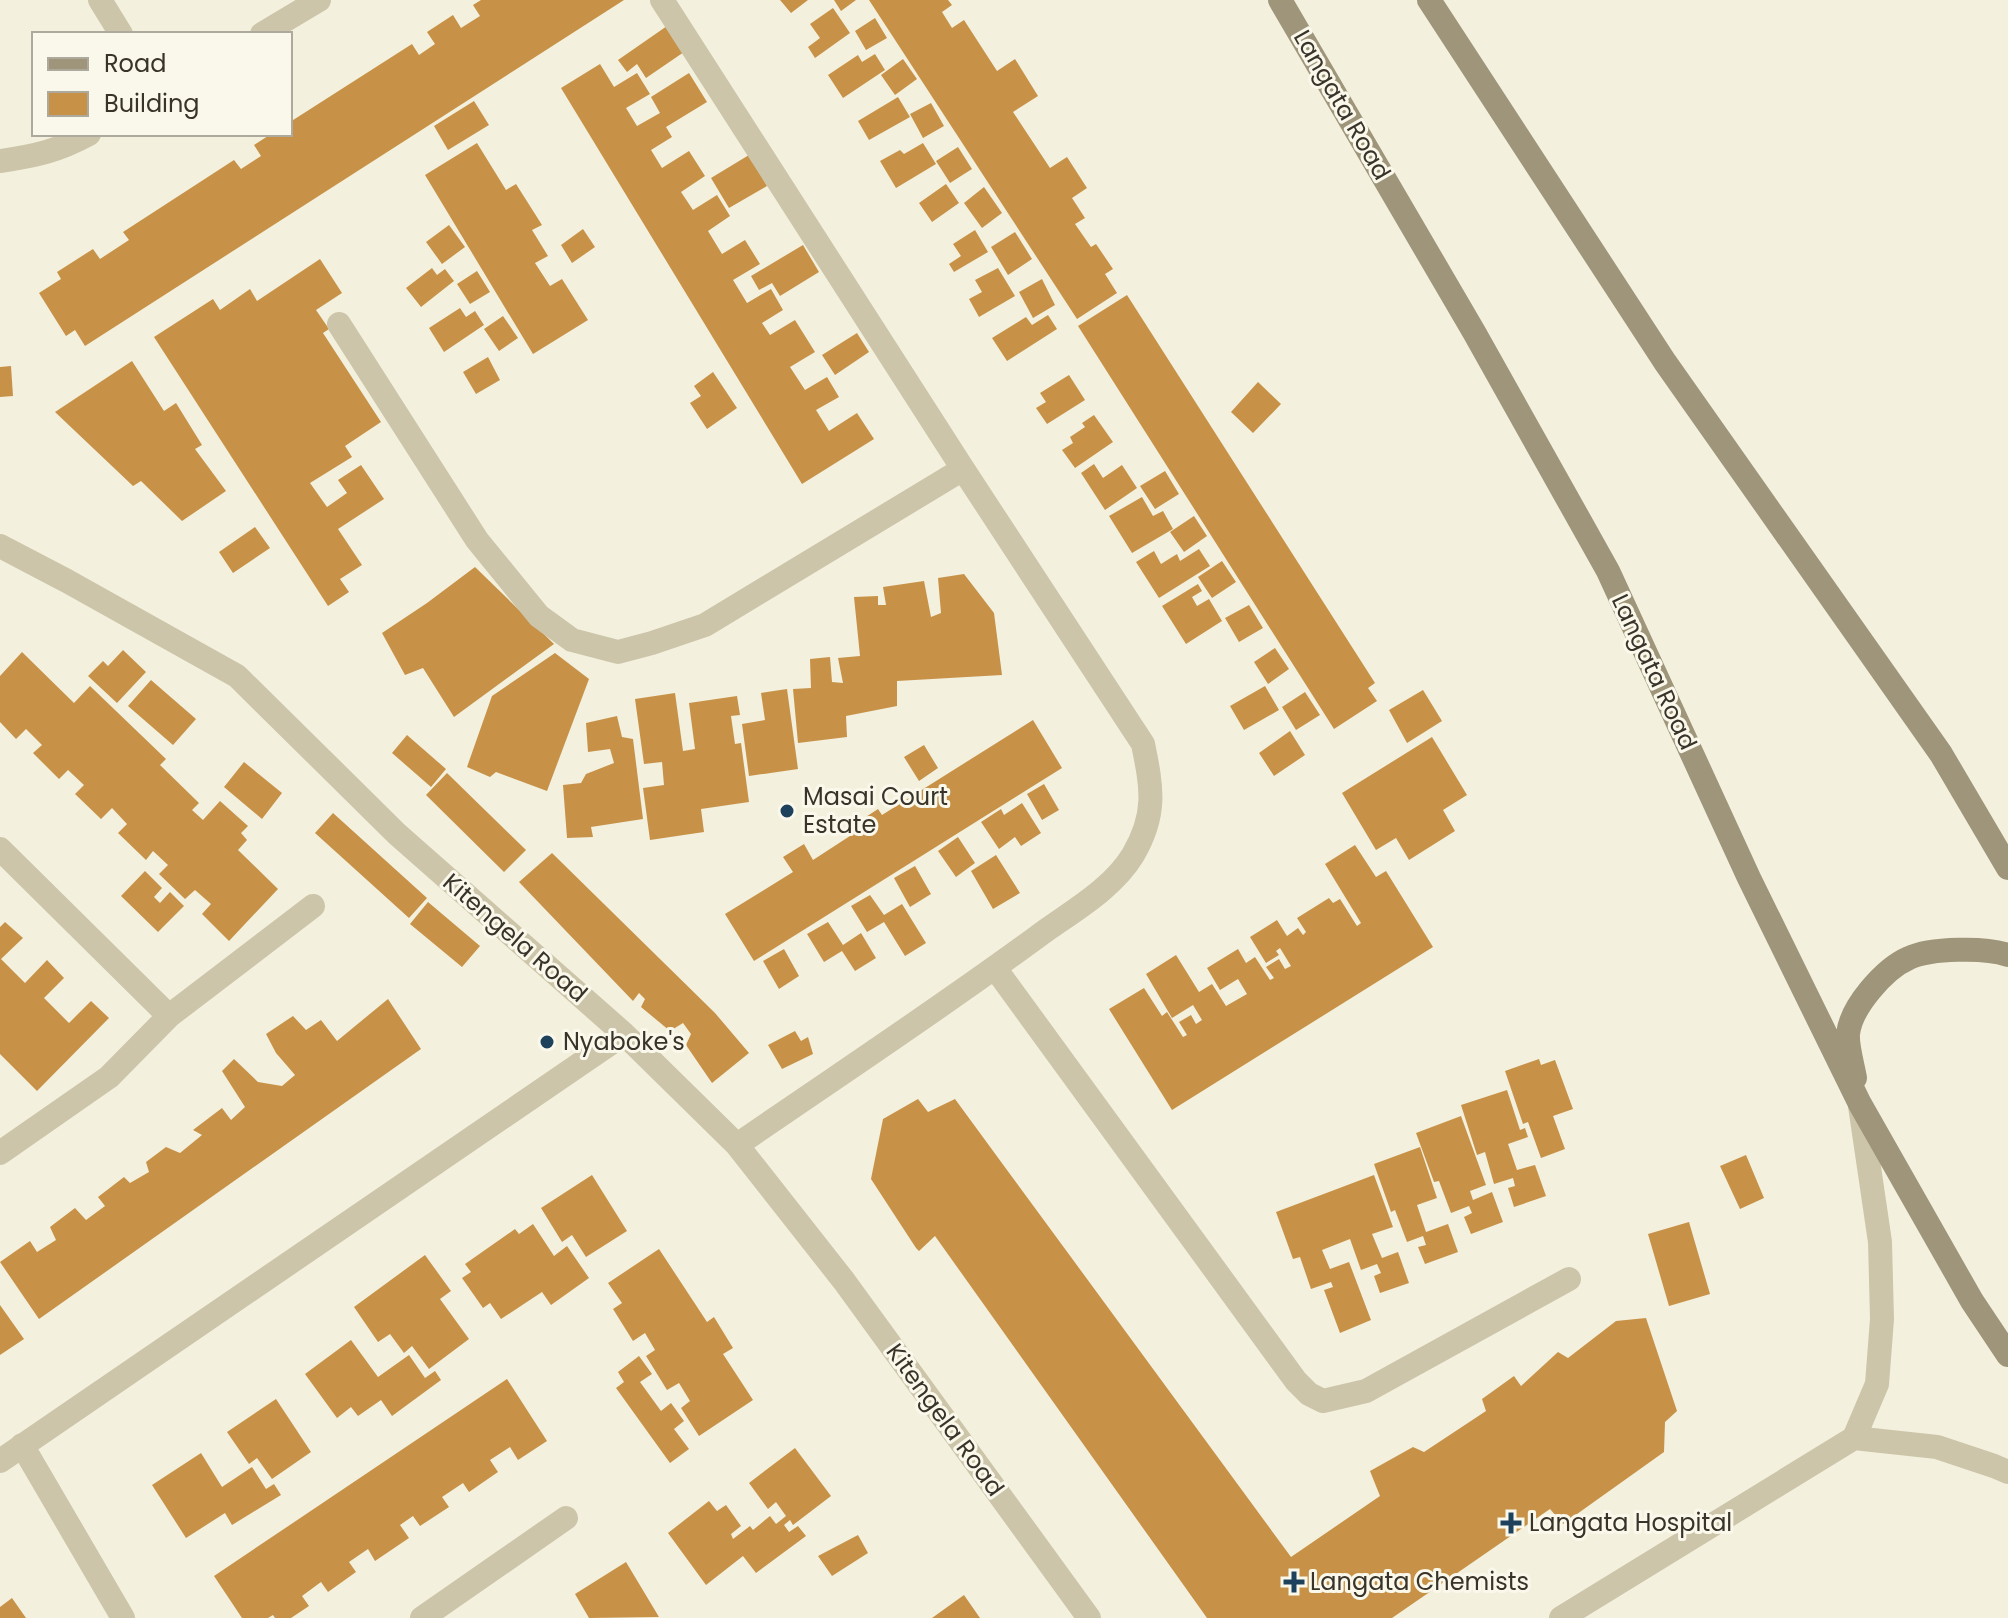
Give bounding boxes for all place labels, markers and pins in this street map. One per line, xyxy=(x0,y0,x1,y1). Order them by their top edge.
place label: Masai Court Estate xyxy=(803,780,948,841)
marker: Masai Court Estate xyxy=(778,802,796,820)
place label: Nyaboke's xyxy=(563,1025,685,1058)
marker: Nyaboke's xyxy=(538,1033,556,1051)
place label: Langata Hospital xyxy=(1529,1506,1732,1539)
marker: Langata Hospital xyxy=(1500,1512,1522,1534)
place label: Langata Chemists xyxy=(1310,1565,1529,1598)
marker: Langata Chemists xyxy=(1285,1573,1303,1591)

